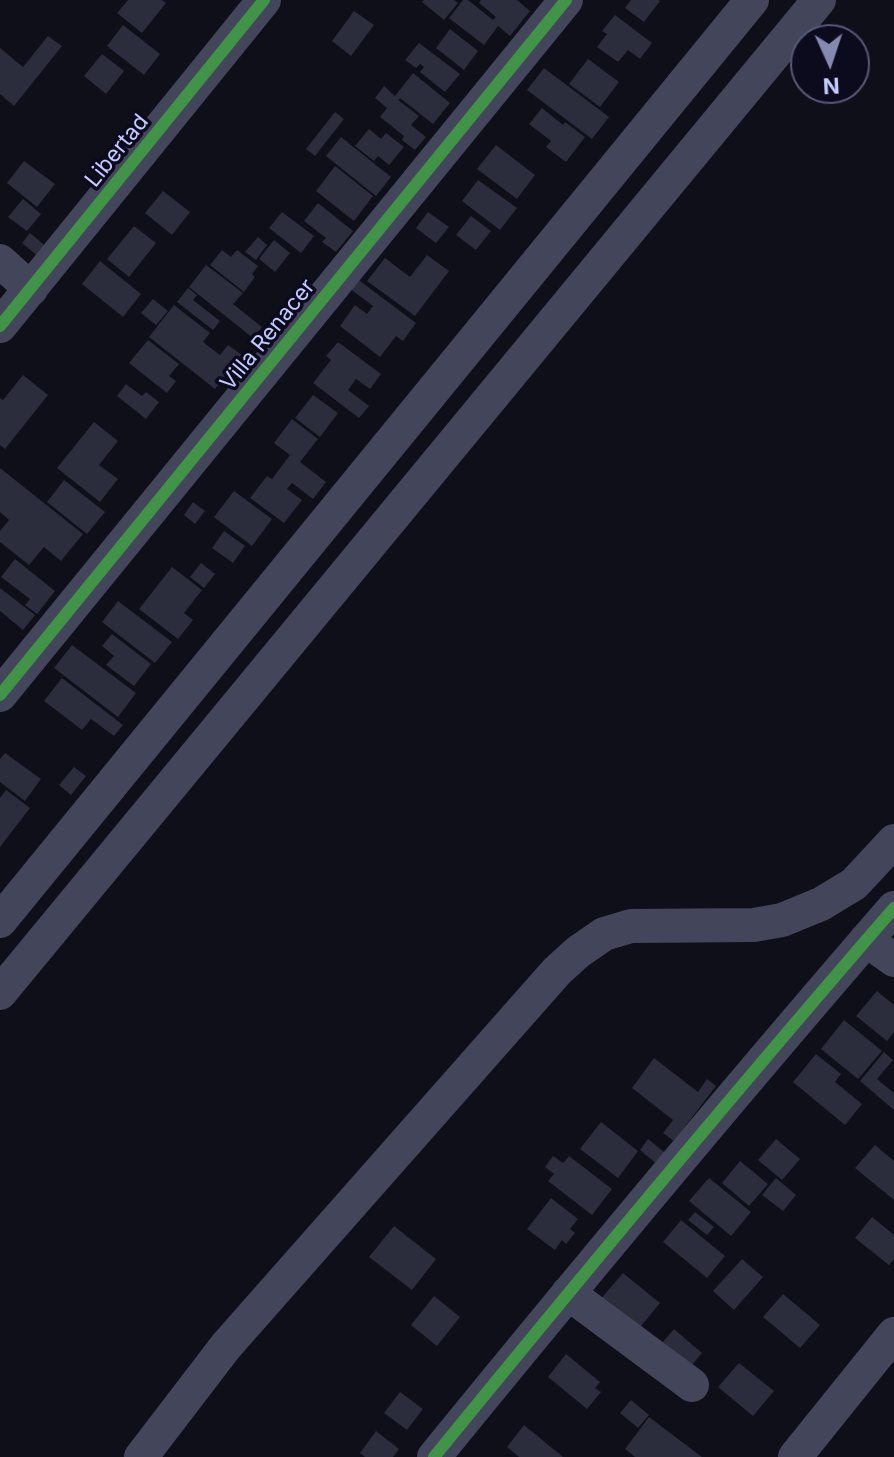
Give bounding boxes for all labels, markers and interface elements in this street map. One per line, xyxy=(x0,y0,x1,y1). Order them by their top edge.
north arrow xyxy=(790,24,870,104)
text: N xyxy=(822,73,840,99)
street label: Libertad xyxy=(80,109,154,193)
street label: Villa Renacer xyxy=(215,274,321,396)

